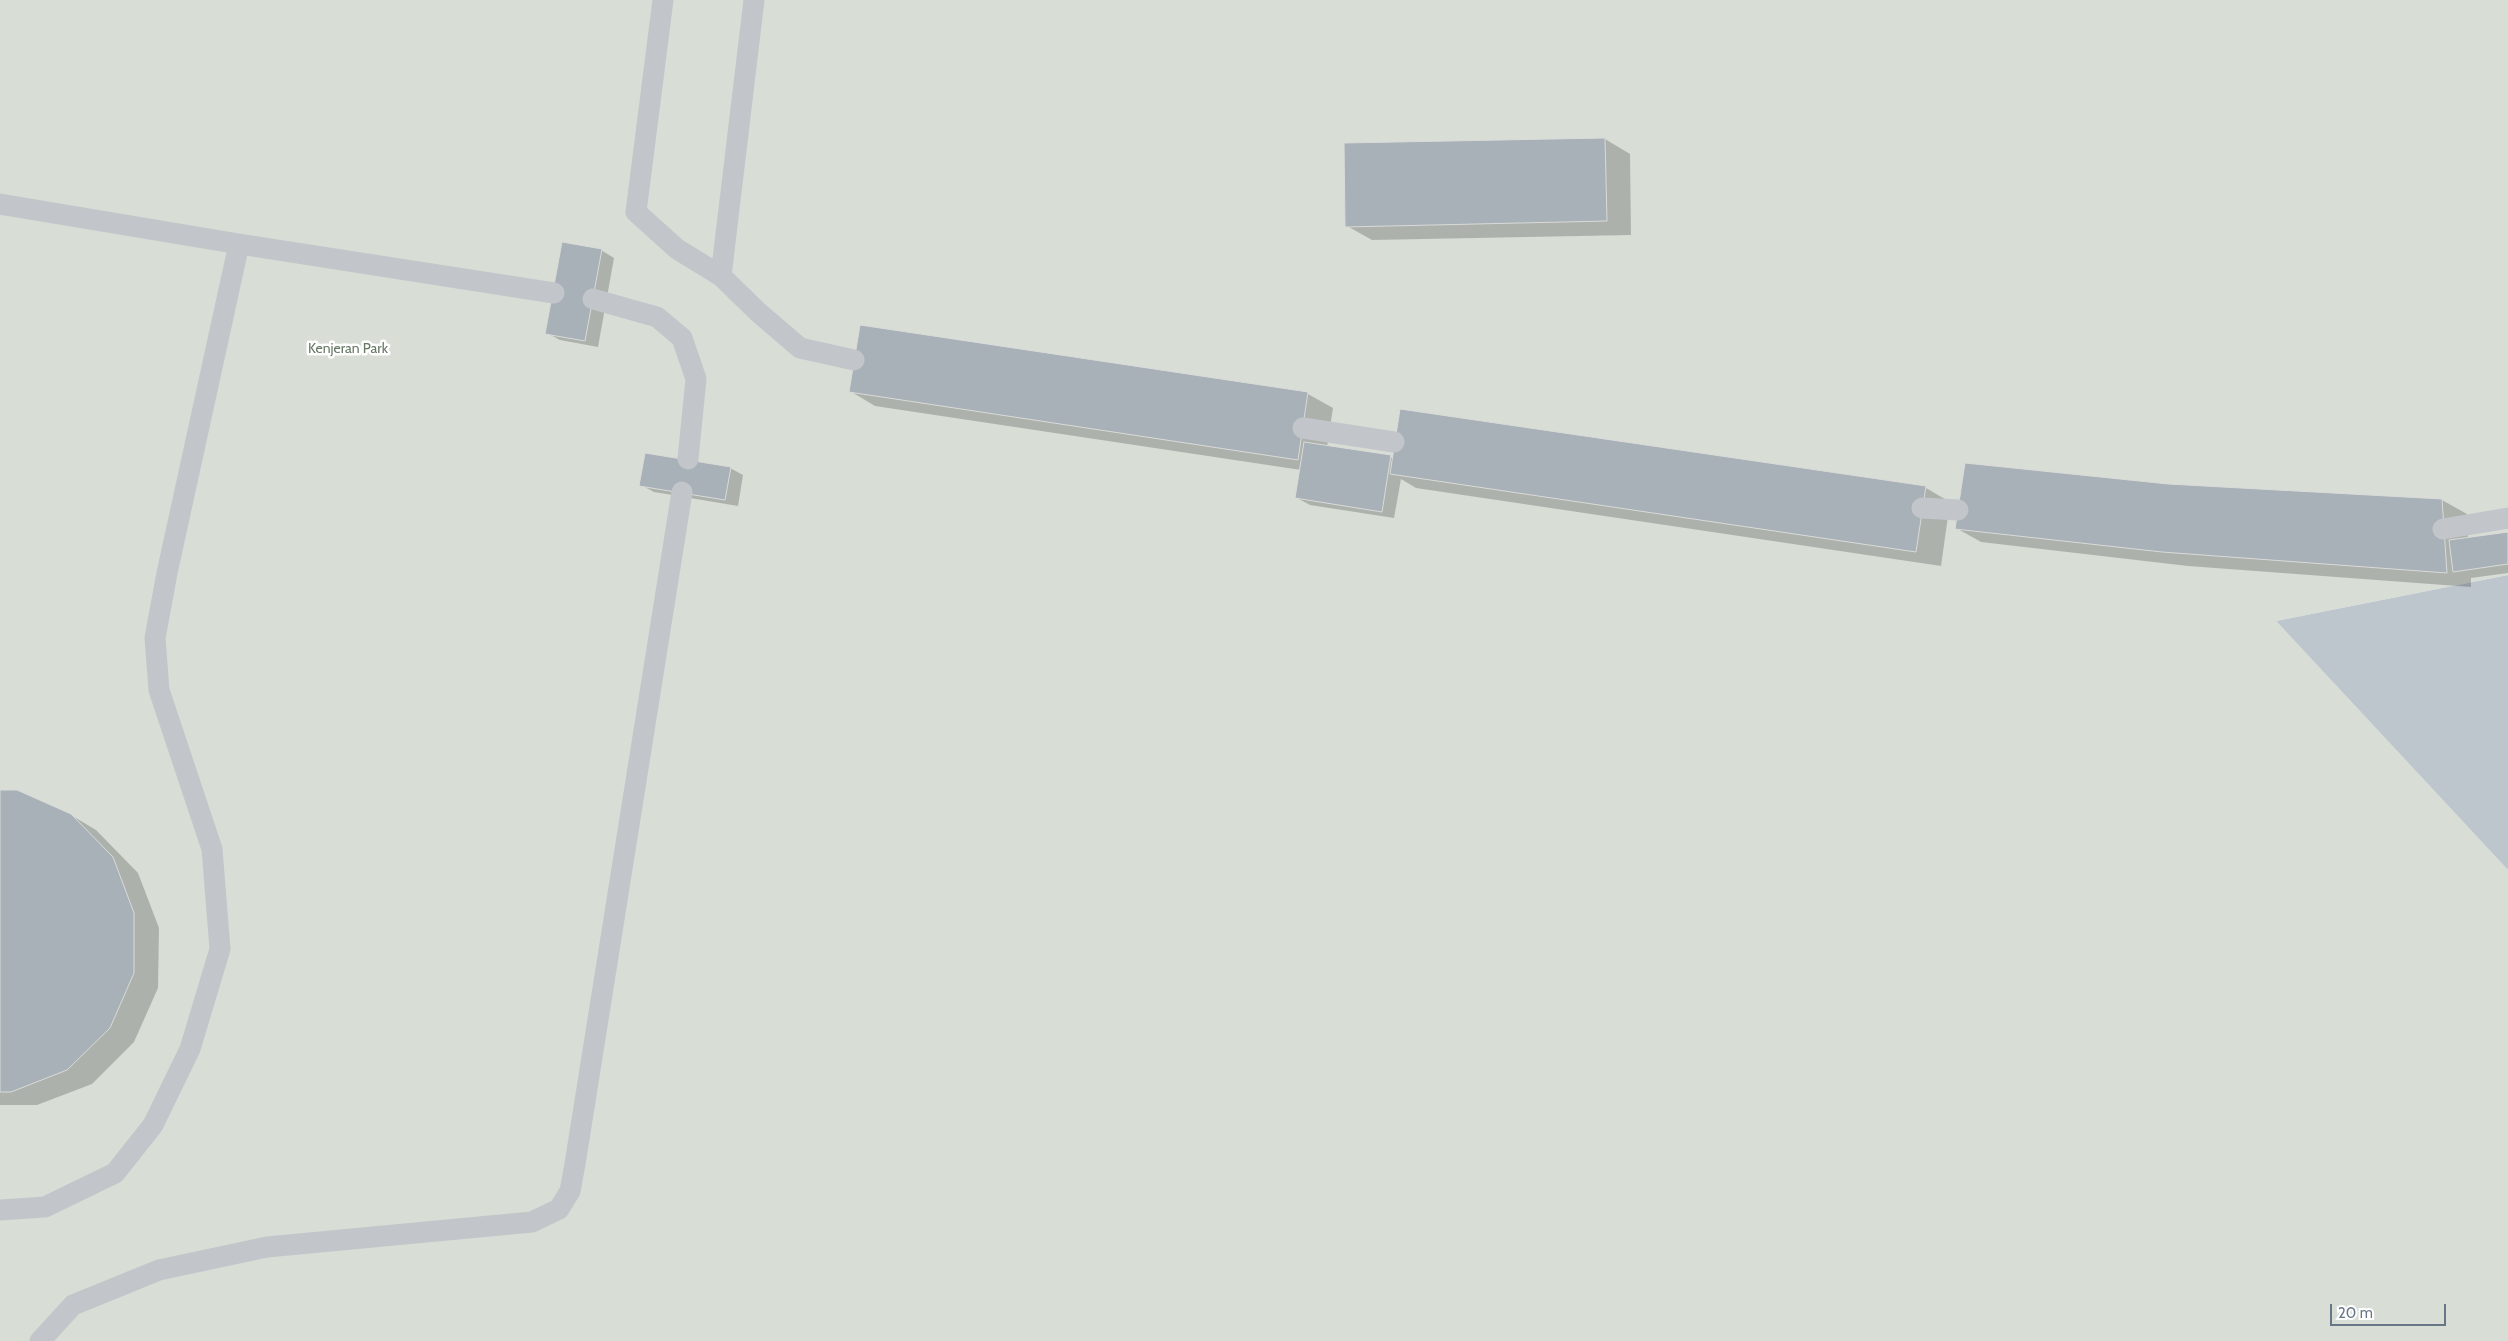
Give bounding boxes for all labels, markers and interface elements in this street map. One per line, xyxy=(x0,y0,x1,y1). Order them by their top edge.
park label: Kenjeran Park xyxy=(308,341,388,357)
scale bar xyxy=(2333,1294,2449,1326)
text: 20 m xyxy=(2338,1304,2373,1322)

